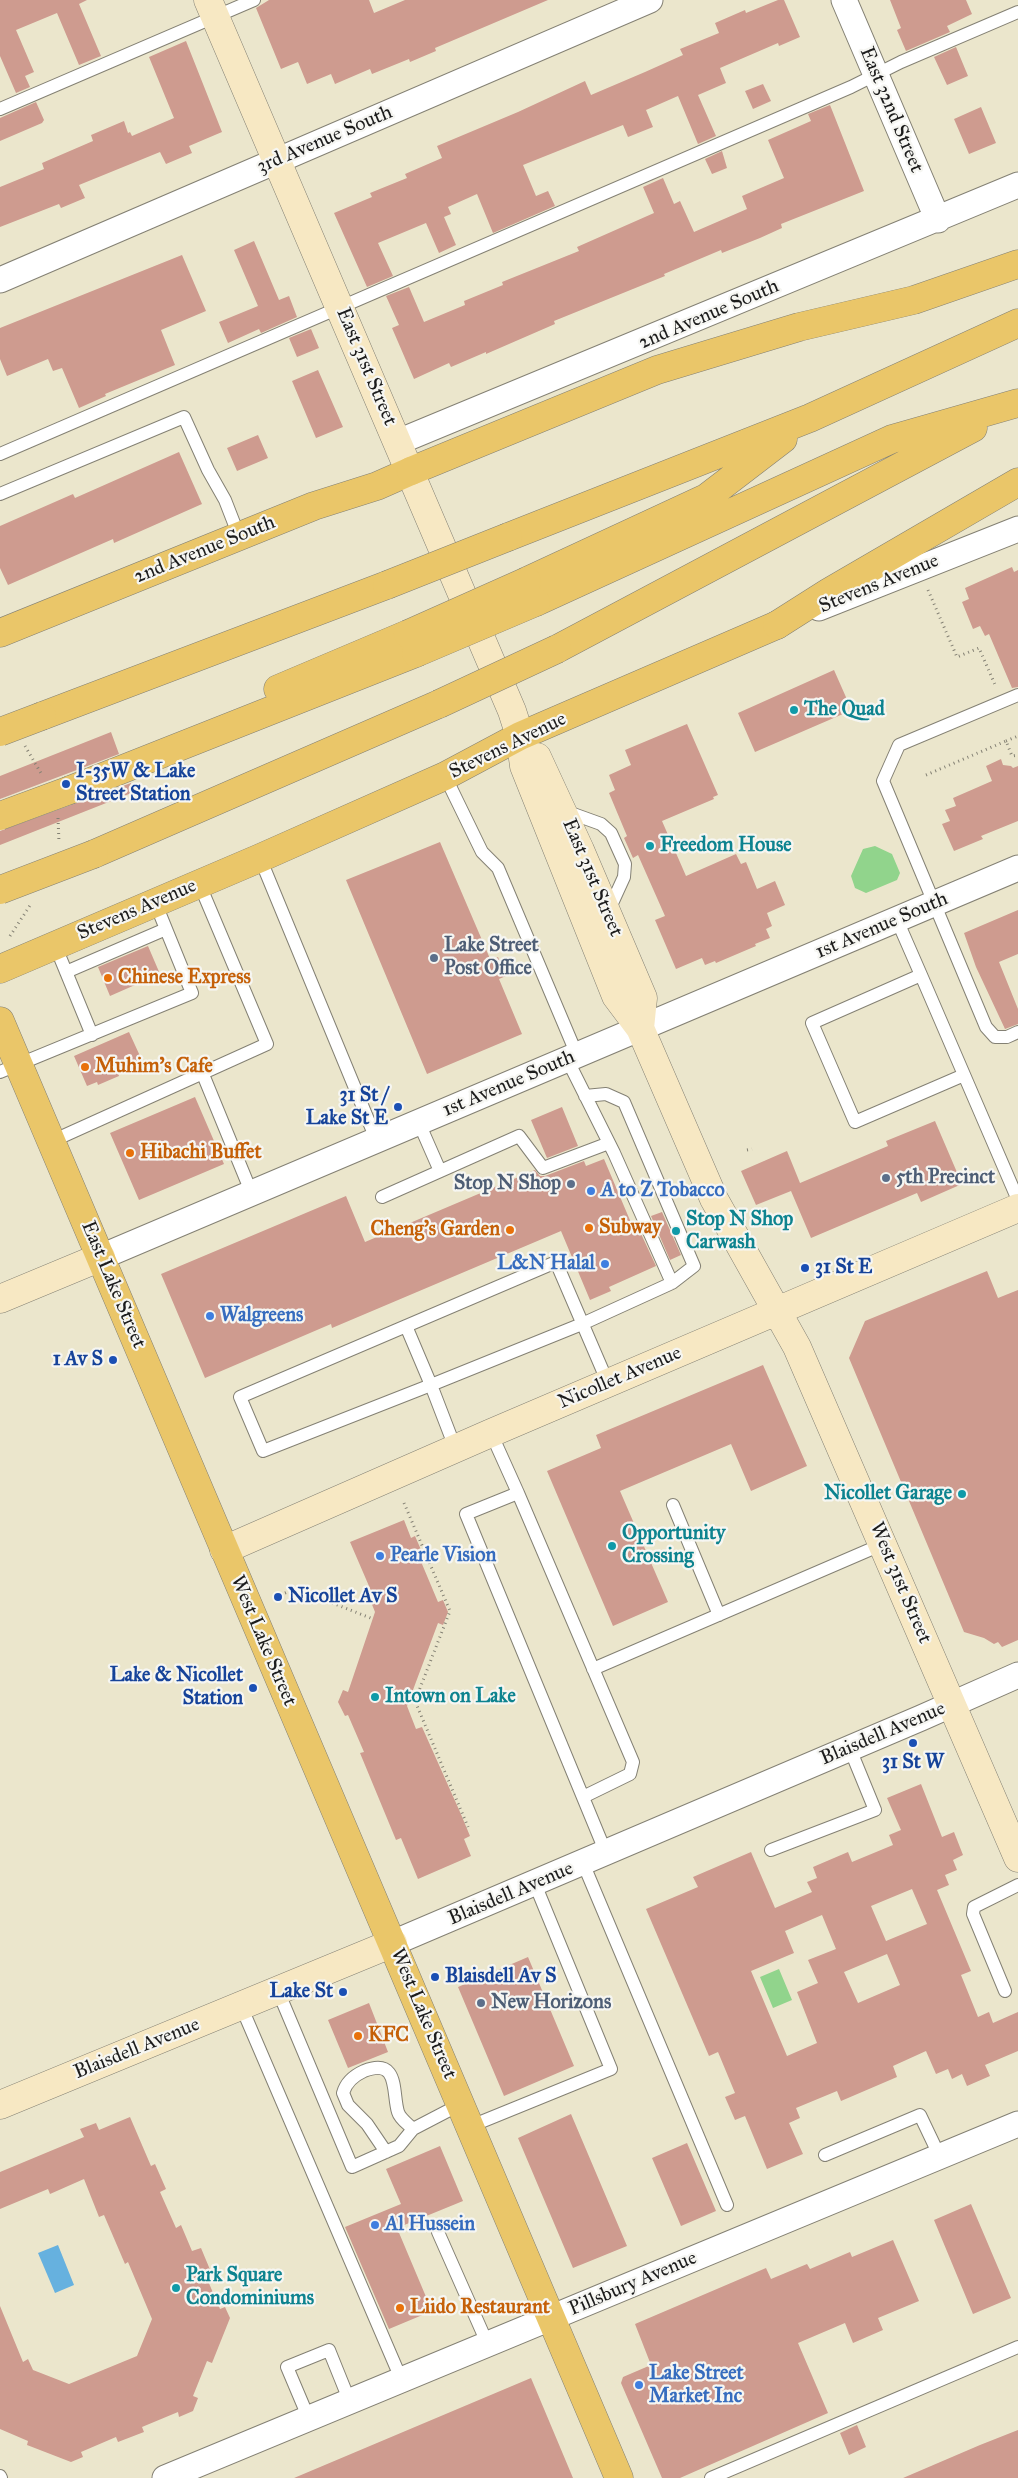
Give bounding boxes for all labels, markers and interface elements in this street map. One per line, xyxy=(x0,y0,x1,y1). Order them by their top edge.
street label: East 32nd Street xyxy=(854,44,928,176)
street label: 3rd Avenue South xyxy=(254,101,396,179)
street label: 2nd Avenue South xyxy=(635,275,783,355)
street label: East 31st Street xyxy=(330,304,402,430)
street label: 2nd Avenue South xyxy=(131,511,279,589)
street label: Stevens Avenue xyxy=(816,549,942,619)
place label: The Quad xyxy=(804,698,885,722)
marker: The Quad xyxy=(788,704,800,716)
street label: Stevens Avenue xyxy=(446,707,570,785)
place label: I-35W & Lake Street Station xyxy=(76,760,195,807)
marker: I-35W & Lake Street Station xyxy=(60,778,72,790)
street label: East 31st Street xyxy=(556,815,628,941)
place label: Freedom House xyxy=(660,834,792,858)
marker: Freedom House xyxy=(644,840,656,852)
street label: Stevens Avenue xyxy=(74,874,200,946)
street label: 1st Avenue South xyxy=(812,887,952,965)
place label: Lake Street Post Office xyxy=(444,934,539,981)
marker: Lake Street Post Office xyxy=(428,952,440,964)
place label: Chinese Express xyxy=(118,966,251,990)
marker: Chinese Express xyxy=(102,972,114,984)
street label: 1st Avenue South xyxy=(439,1045,579,1123)
place label: Muhim's Cafe xyxy=(95,1055,213,1079)
marker: Muhim's Cafe xyxy=(79,1061,91,1073)
place label: 31 St / Lake St E xyxy=(306,1084,388,1131)
marker: 31 St / Lake St E xyxy=(392,1101,404,1113)
place label: Hibachi Buffet xyxy=(140,1141,261,1165)
marker: Hibachi Buffet xyxy=(124,1147,136,1159)
place label: 5th Precinct xyxy=(896,1166,995,1190)
place label: Stop N Shop xyxy=(454,1172,561,1196)
marker: 5th Precinct xyxy=(880,1172,892,1184)
marker: Stop N Shop xyxy=(565,1178,577,1190)
place label: A to Z Tobacco xyxy=(601,1179,725,1203)
marker: A to Z Tobacco xyxy=(585,1185,597,1197)
place label: Stop N Shop Carwash xyxy=(686,1208,793,1255)
place label: Subway xyxy=(599,1216,661,1240)
street label: East Lake Street xyxy=(75,1218,151,1352)
place label: Cheng's Garden xyxy=(371,1218,500,1242)
marker: Subway xyxy=(583,1222,595,1234)
marker: Cheng's Garden xyxy=(504,1224,516,1236)
marker: Stop N Shop Carwash xyxy=(670,1225,682,1237)
place label: L&N Halal xyxy=(497,1252,595,1276)
place label: 31 St E xyxy=(815,1256,872,1280)
marker: L&N Halal xyxy=(599,1258,611,1270)
marker: 31 St E xyxy=(799,1262,811,1274)
place label: Walgreens xyxy=(220,1304,303,1328)
marker: Walgreens xyxy=(204,1310,216,1322)
street label: Nicollet Avenue xyxy=(555,1341,685,1415)
place label: 1 Av S xyxy=(53,1348,103,1372)
marker: 1 Av S xyxy=(107,1354,119,1366)
place label: Nicollet Garage xyxy=(824,1482,952,1506)
marker: Nicollet Garage xyxy=(956,1488,968,1500)
street label: West 31st Street xyxy=(864,1519,936,1647)
place label: Opportunity Crossing xyxy=(622,1522,725,1569)
marker: Opportunity Crossing xyxy=(606,1540,618,1552)
place label: Pearle Vision xyxy=(390,1544,496,1568)
marker: Pearle Vision xyxy=(374,1550,386,1562)
street label: West Lake Street xyxy=(225,1572,301,1710)
place label: Nicollet Av S xyxy=(288,1585,398,1609)
marker: Nicollet Av S xyxy=(272,1591,284,1603)
place label: Lake & Nicollet Station xyxy=(110,1664,243,1711)
marker: Lake & Nicollet Station xyxy=(247,1682,259,1694)
place label: Intown on Lake xyxy=(385,1685,516,1709)
marker: Intown on Lake xyxy=(369,1691,381,1703)
street label: Blaisdell Avenue xyxy=(817,1697,949,1771)
marker: 31 St W xyxy=(907,1737,919,1749)
place label: 31 St W xyxy=(882,1751,944,1775)
street label: Blaisdell Avenue xyxy=(445,1857,577,1931)
street label: West Lake Street xyxy=(385,1945,461,2083)
place label: Blaisdell Av S xyxy=(445,1965,557,1989)
marker: Blaisdell Av S xyxy=(429,1971,441,1983)
place label: Lake St xyxy=(269,1980,333,2004)
marker: Lake St xyxy=(337,1986,349,1998)
place label: New Horizons xyxy=(491,1991,611,2015)
marker: New Horizons xyxy=(475,1997,487,2009)
street label: Blaisdell Avenue xyxy=(71,2013,203,2085)
place label: KFC xyxy=(368,2024,409,2048)
marker: KFC xyxy=(352,2030,364,2042)
place label: Al Hussein xyxy=(385,2213,475,2237)
marker: Al Hussein xyxy=(369,2219,381,2231)
street label: Pillsbury Avenue xyxy=(565,2246,701,2322)
place label: Park Square Condominiums xyxy=(186,2264,314,2311)
marker: Park Square Condominiums xyxy=(170,2282,182,2294)
place label: Liido Restaurant xyxy=(410,2296,550,2320)
marker: Liido Restaurant xyxy=(394,2302,406,2314)
place label: Lake Street Market Inc xyxy=(649,2362,744,2409)
marker: Lake Street Market Inc xyxy=(633,2379,645,2391)

